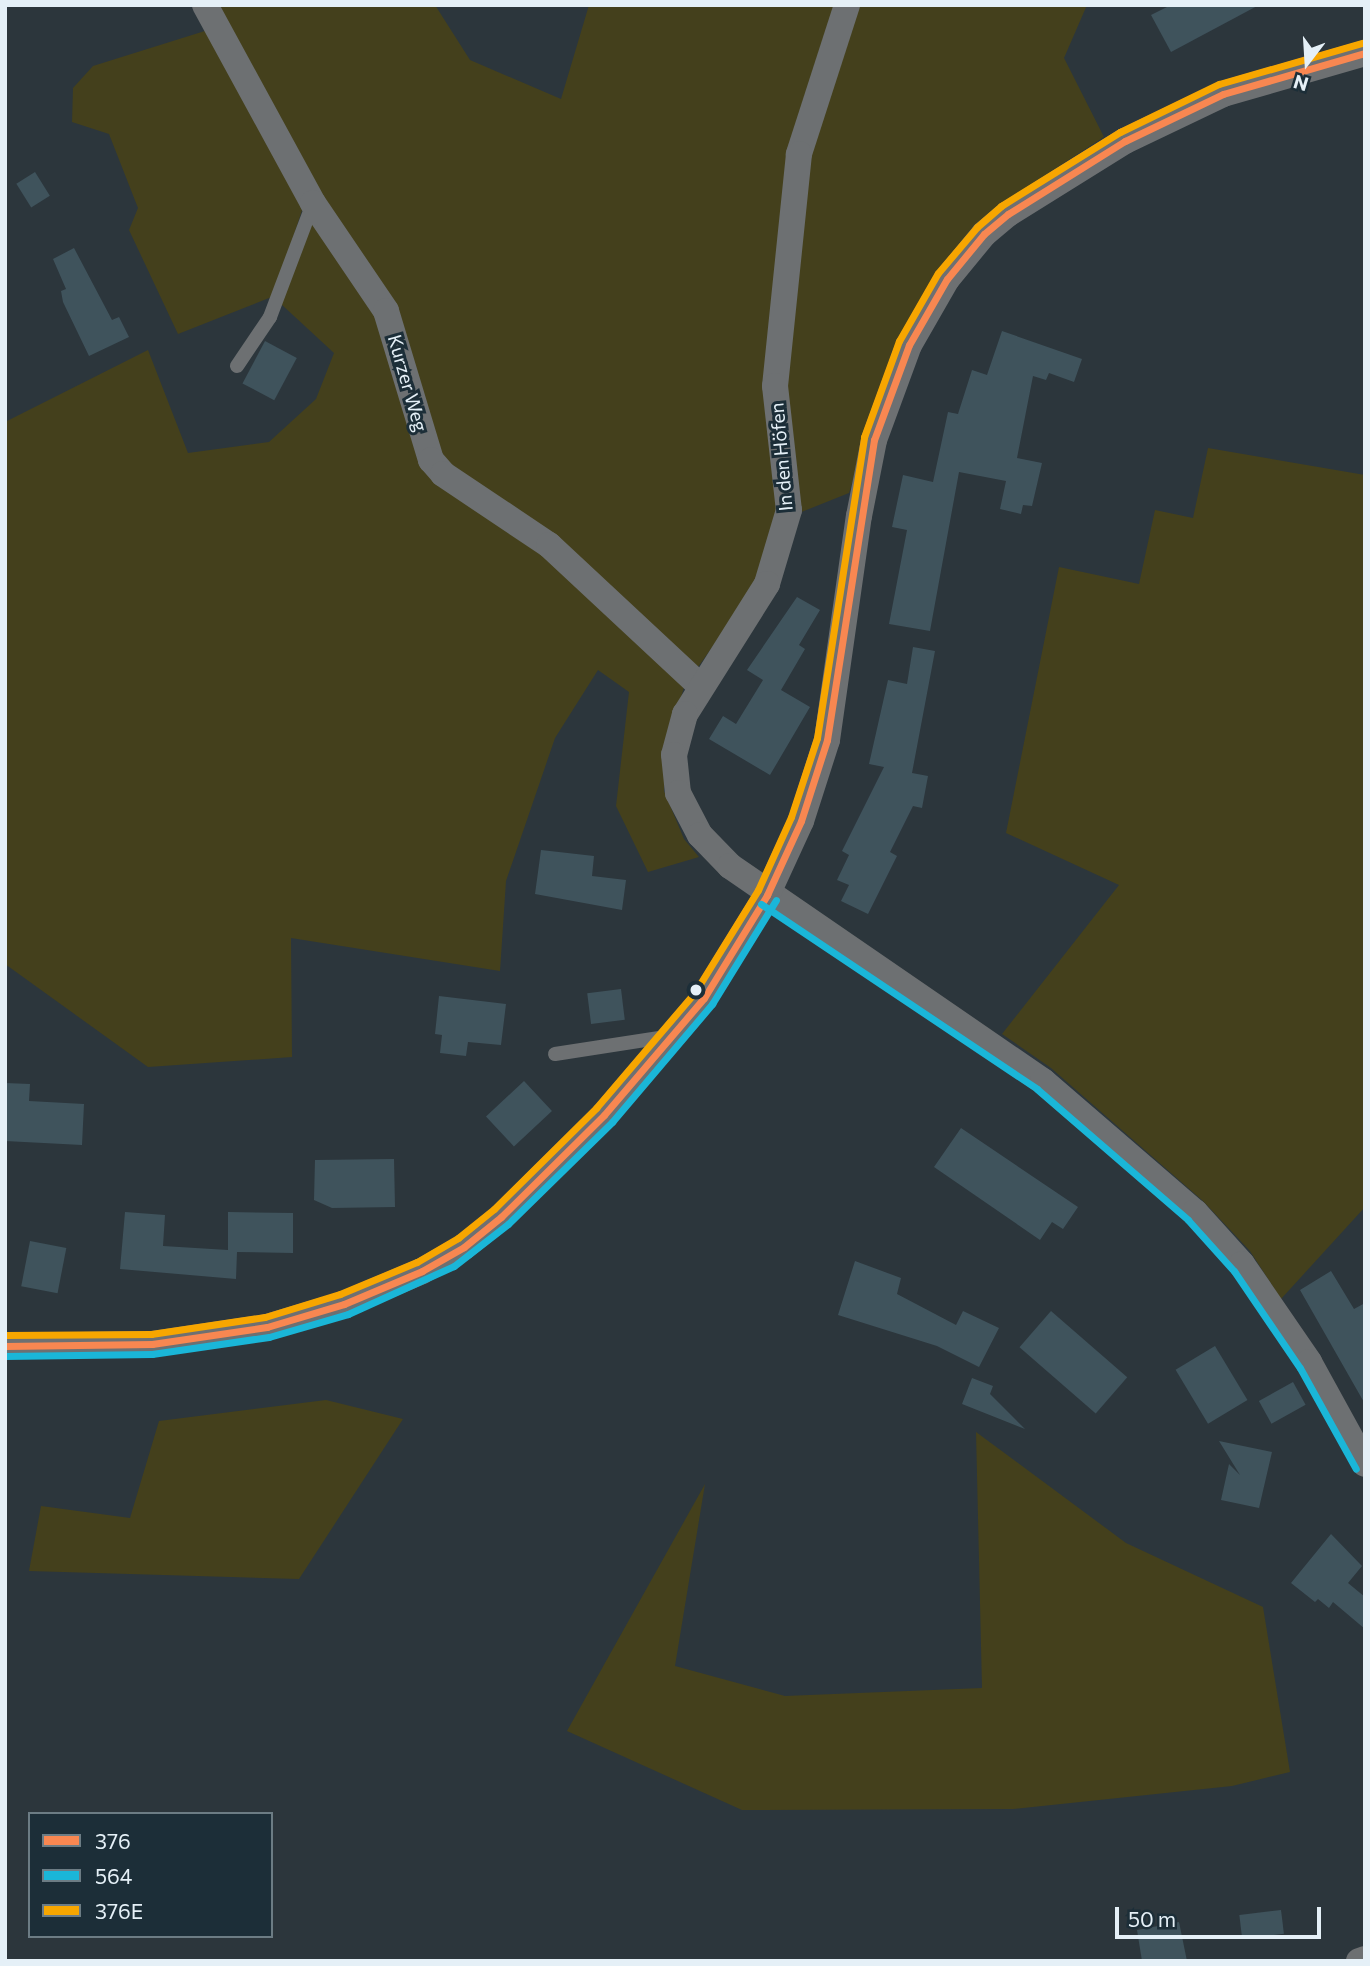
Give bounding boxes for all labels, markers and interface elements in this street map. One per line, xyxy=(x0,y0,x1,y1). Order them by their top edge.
north arrow xyxy=(1272,28,1342,98)
text: N xyxy=(1291,70,1311,97)
street label: Kurzer Weg xyxy=(383,332,433,434)
street label: In den Höfen xyxy=(765,402,797,512)
unlabelled marker xyxy=(689,983,703,997)
legend xyxy=(28,1812,273,1938)
text: 376 xyxy=(95,1828,131,1853)
text: 564 xyxy=(95,1863,132,1888)
scale bar xyxy=(1118,1892,1324,1936)
text: 376E xyxy=(95,1898,143,1923)
text: 50 m xyxy=(1128,1906,1176,1931)

